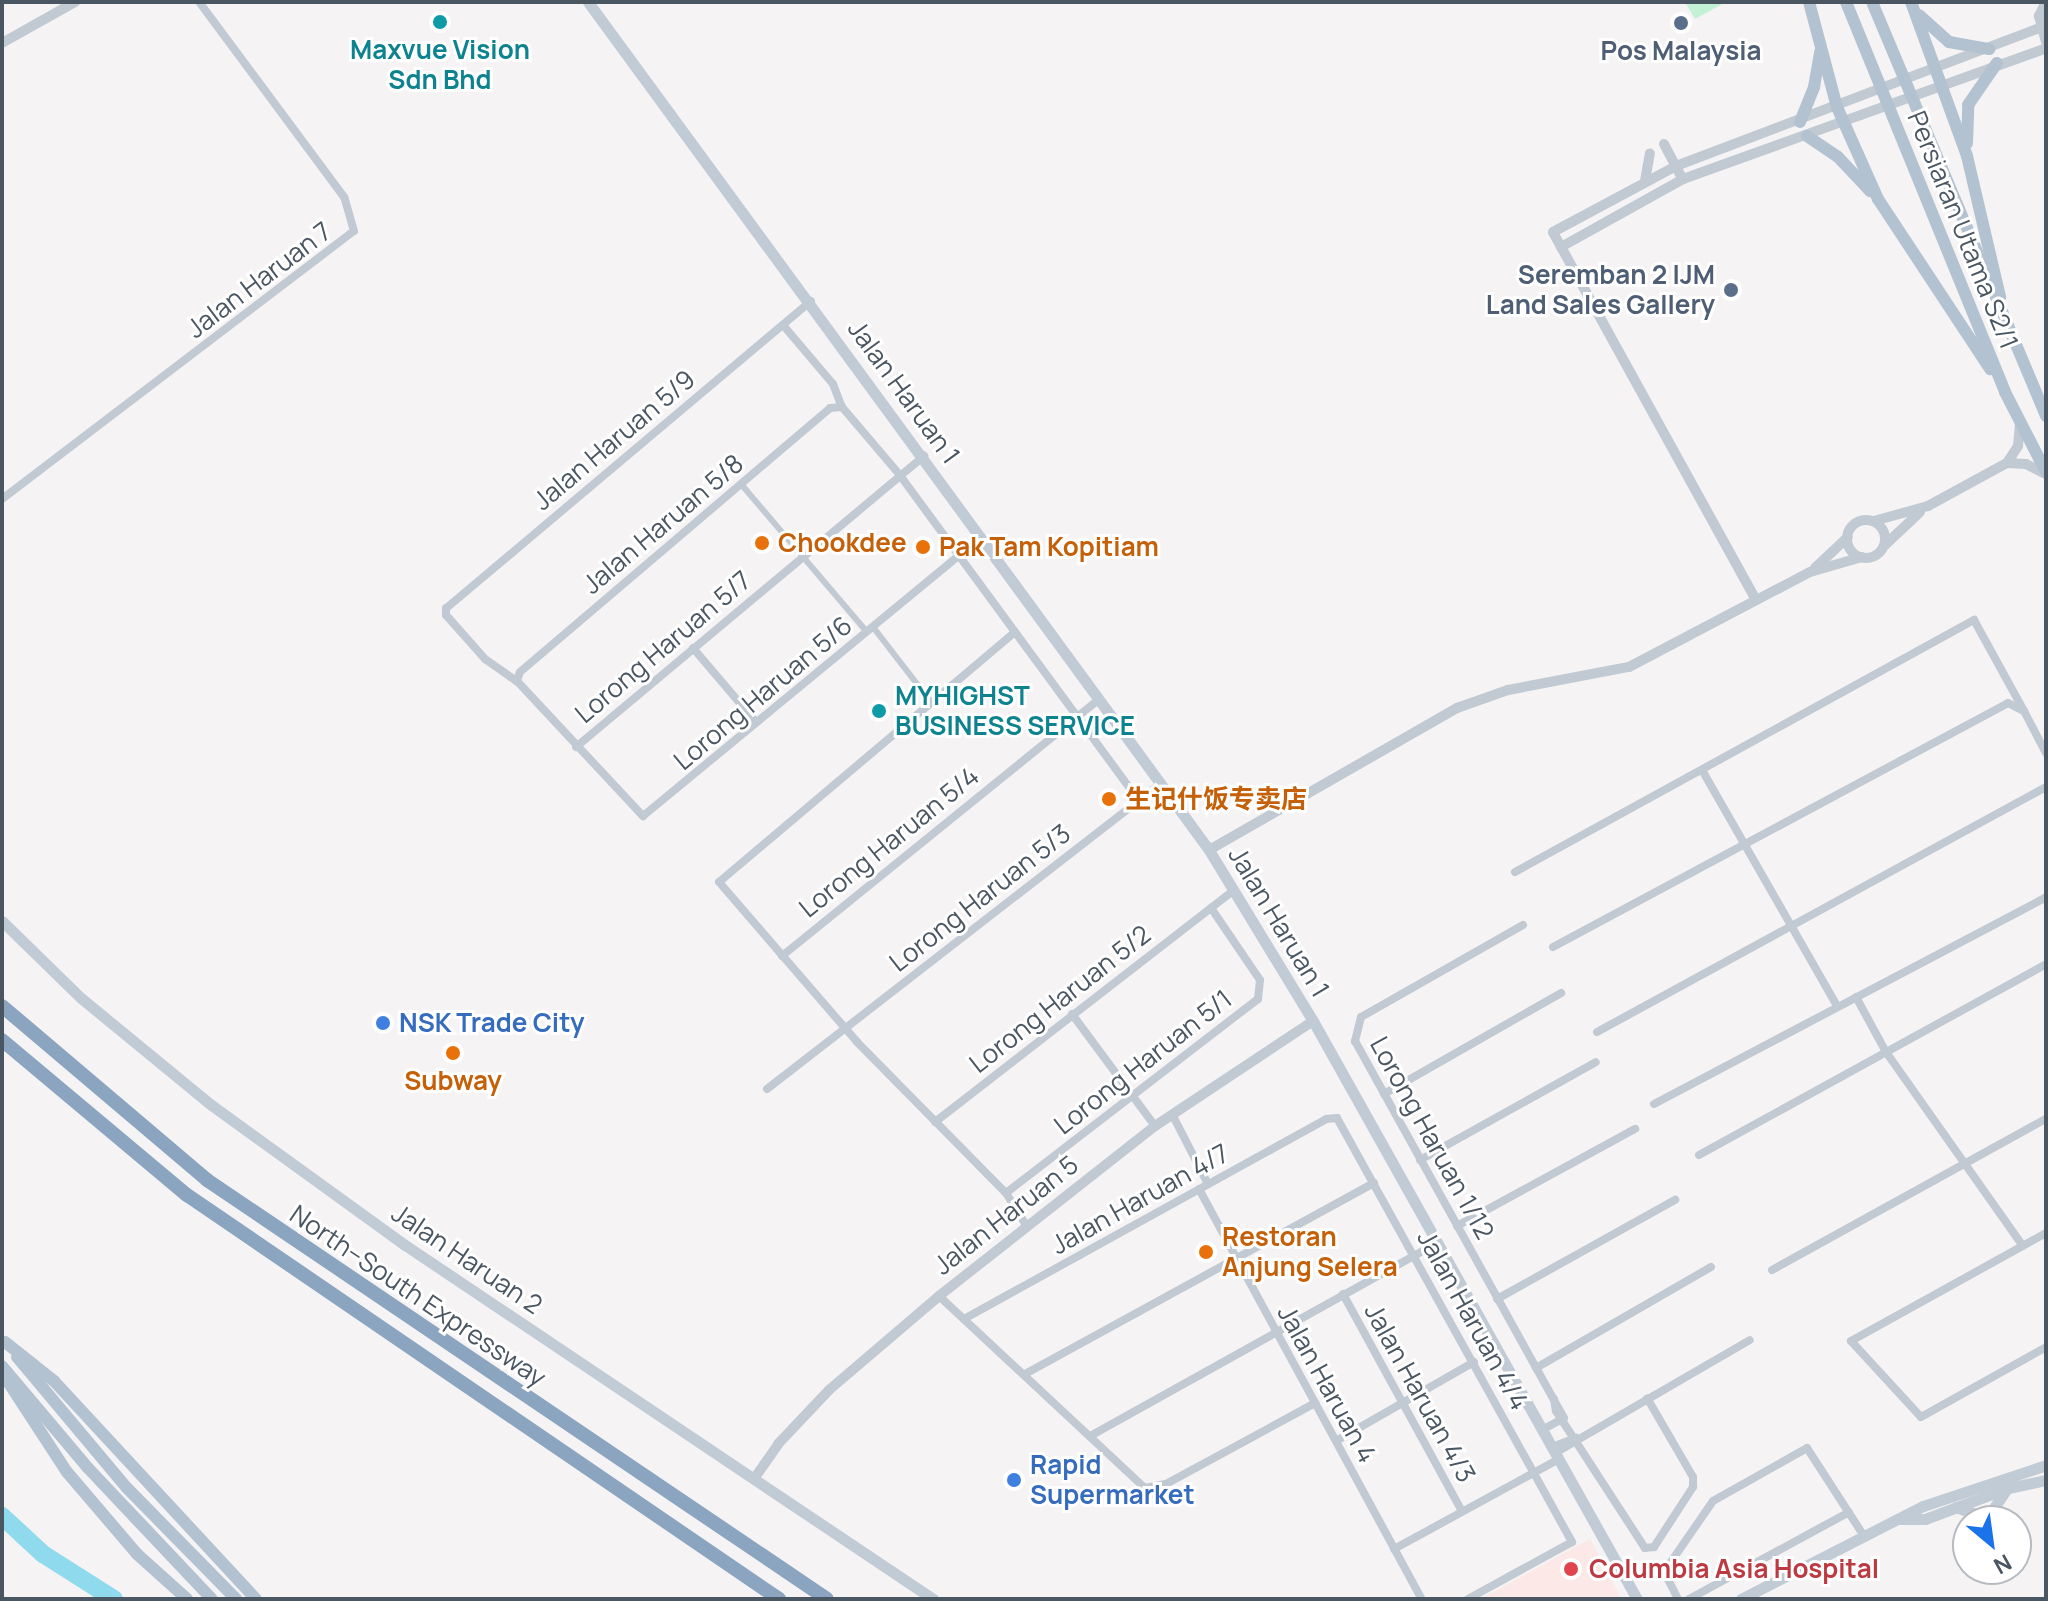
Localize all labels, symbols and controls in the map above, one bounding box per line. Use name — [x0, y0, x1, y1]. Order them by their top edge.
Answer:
marker: Maxvue Vision Sdn Bhd — [431, 13, 449, 31]
marker: Pos Malaysia — [1672, 14, 1690, 32]
place label: Maxvue Vision Sdn Bhd — [350, 34, 530, 96]
place label: Pos Malaysia — [1601, 35, 1761, 67]
street label: Persiaran Utama S2/1 — [1901, 107, 2025, 353]
street label: Jalan Haruan 7 — [181, 216, 337, 344]
place label: Seremban 2 IJM Land Sales Gallery — [1486, 259, 1715, 320]
marker: Seremban 2 IJM Land Sales Gallery — [1722, 281, 1740, 299]
street label: Jalan Haruan 1 — [841, 314, 967, 470]
street label: Jalan Haruan 5/9 — [527, 363, 701, 517]
street label: Jalan Haruan 5/8 — [576, 448, 750, 600]
place label: Chookdee — [778, 527, 907, 559]
place label: Pak Tam Kopitiam — [939, 531, 1159, 563]
marker: Chookdee — [753, 534, 771, 552]
marker: Pak Tam Kopitiam — [914, 538, 932, 556]
street label: Lorong Haruan 5/7 — [569, 565, 757, 729]
street label: Lorong Haruan 5/6 — [668, 610, 858, 776]
place label: MYHIGHST BUSINESS SERVICE — [895, 680, 1135, 742]
marker: MYHIGHST BUSINESS SERVICE — [870, 702, 888, 720]
street label: Lorong Haruan 5/4 — [793, 760, 985, 924]
place label: 生记什饭专卖店 — [1125, 783, 1307, 815]
marker: 生记什饭专卖店 — [1100, 790, 1118, 808]
street label: Lorong Haruan 5/3 — [883, 818, 1077, 978]
street label: Jalan Haruan 1 — [1222, 841, 1336, 1003]
street label: Lorong Haruan 5/2 — [963, 919, 1157, 1079]
street label: Lorong Haruan 5/1 — [1048, 983, 1238, 1141]
place label: NSK Trade City — [399, 1007, 585, 1039]
marker: NSK Trade City — [374, 1014, 392, 1032]
street label: Lorong Haruan 1/12 — [1363, 1031, 1501, 1245]
marker: Subway — [444, 1044, 462, 1062]
place label: Subway — [404, 1065, 502, 1097]
street label: Jalan Haruan 4/7 — [1046, 1137, 1234, 1261]
street label: Jalan Haruan 5 — [928, 1149, 1084, 1281]
street label: Jalan Haruan 2 — [386, 1197, 548, 1321]
street label: North–South Expressway — [284, 1199, 552, 1393]
place label: Restoran Anjung Selera — [1222, 1221, 1398, 1282]
street label: Jalan Haruan 4/4 — [1411, 1225, 1535, 1415]
marker: Restoran Anjung Selera — [1197, 1243, 1215, 1261]
street label: Jalan Haruan 4/3 — [1358, 1298, 1482, 1488]
street label: Jalan Haruan 4 — [1271, 1300, 1383, 1468]
place label: Rapid Supermarket — [1030, 1449, 1195, 1510]
marker: Rapid Supermarket — [1005, 1471, 1023, 1489]
north arrow — [1952, 1505, 2032, 1585]
text: N — [1988, 1547, 2017, 1581]
place label: Columbia Asia Hospital — [1589, 1553, 1879, 1585]
marker: Columbia Asia Hospital — [1560, 1558, 1582, 1580]

